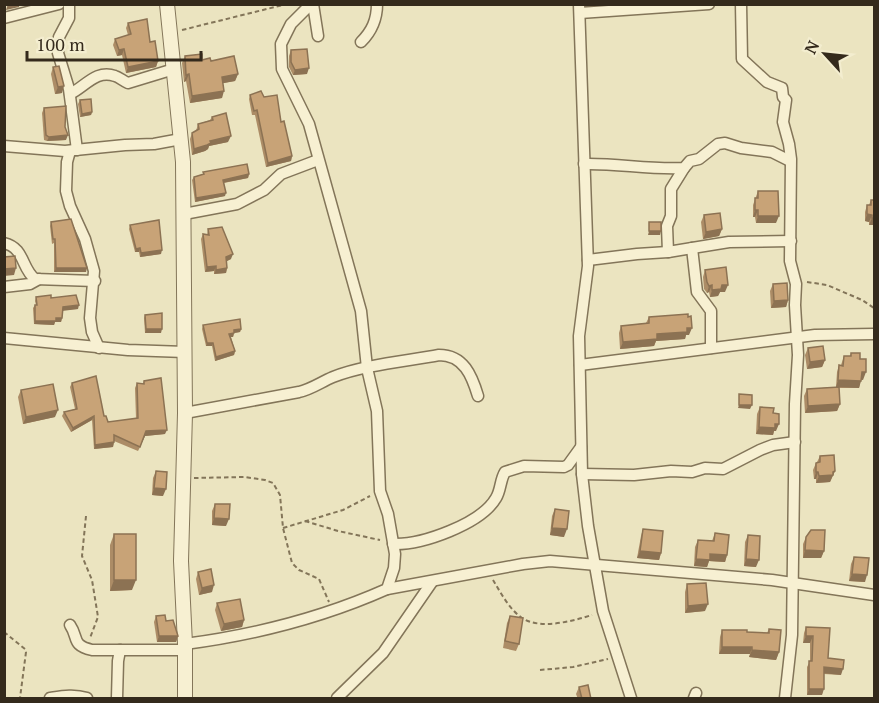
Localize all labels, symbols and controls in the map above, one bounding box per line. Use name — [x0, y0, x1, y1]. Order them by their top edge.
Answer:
scale bar — [27, 24, 201, 62]
north arrow — [795, 24, 855, 84]
text: 100 m — [36, 32, 85, 56]
text: N — [799, 37, 824, 58]

